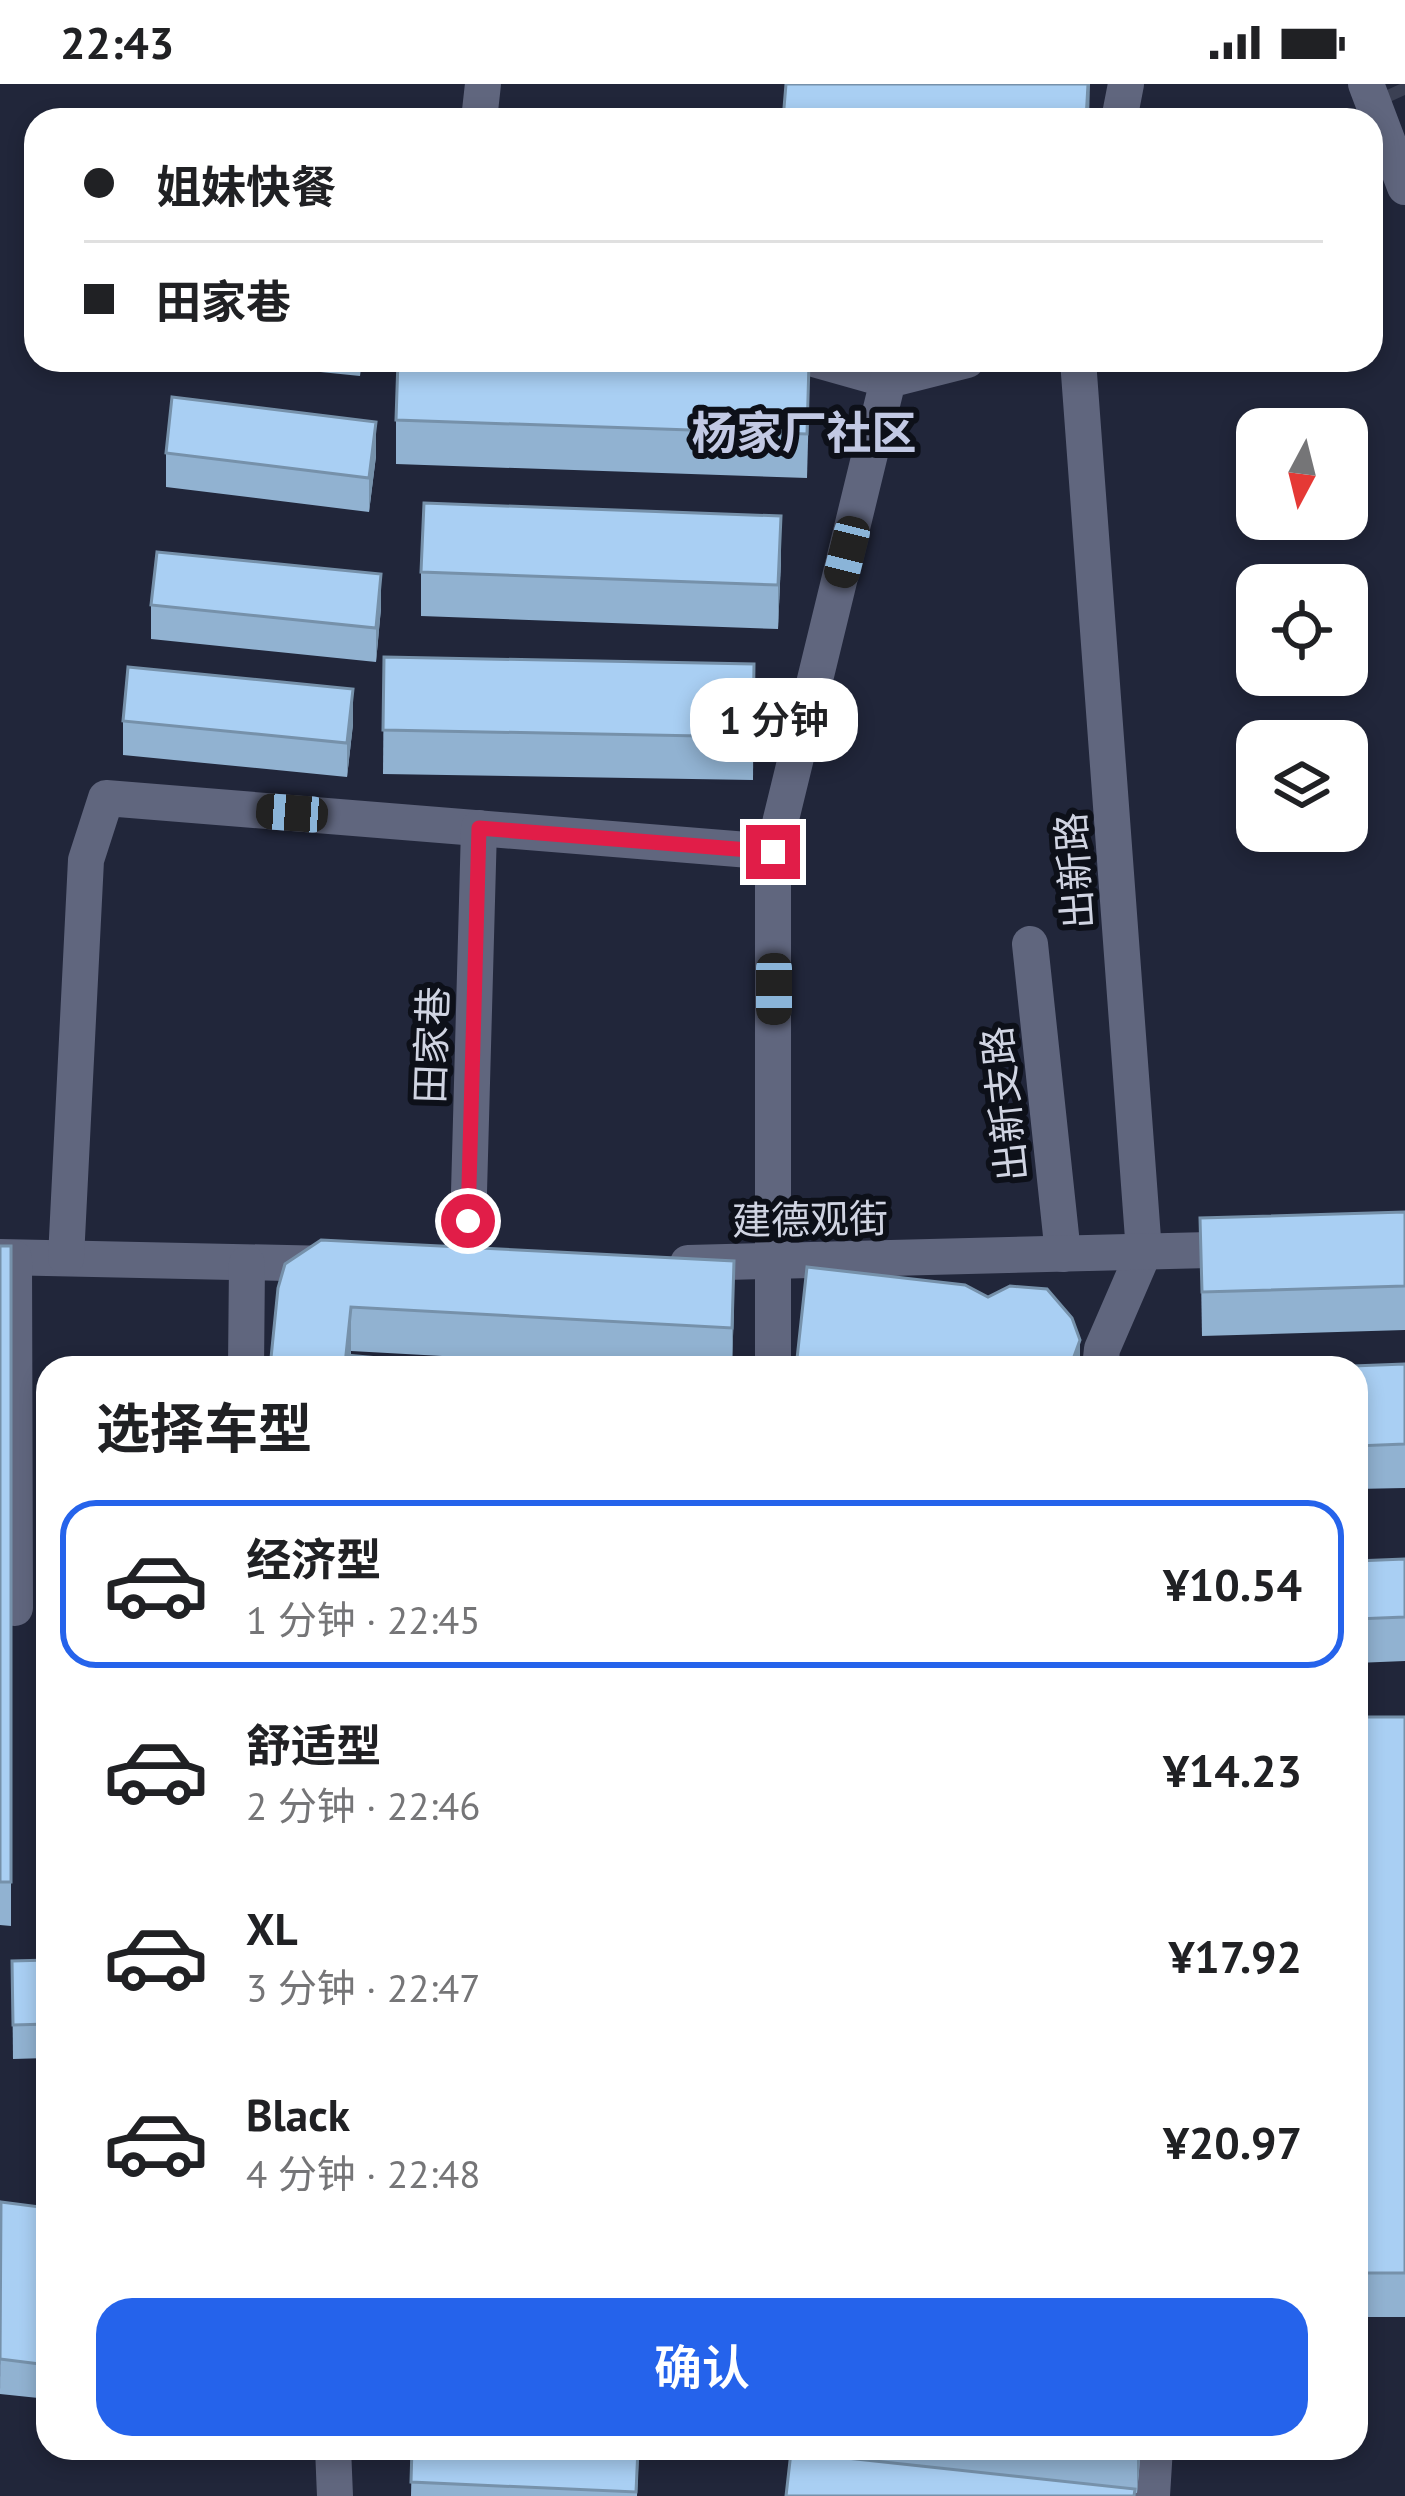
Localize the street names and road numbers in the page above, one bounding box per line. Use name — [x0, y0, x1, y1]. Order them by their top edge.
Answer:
street label: 出新路 — [1044, 811, 1104, 931]
street label: 田家巷 — [403, 986, 459, 1104]
street label: 出新支路 — [970, 1024, 1038, 1184]
street label: 建德观街 — [732, 1192, 888, 1246]

